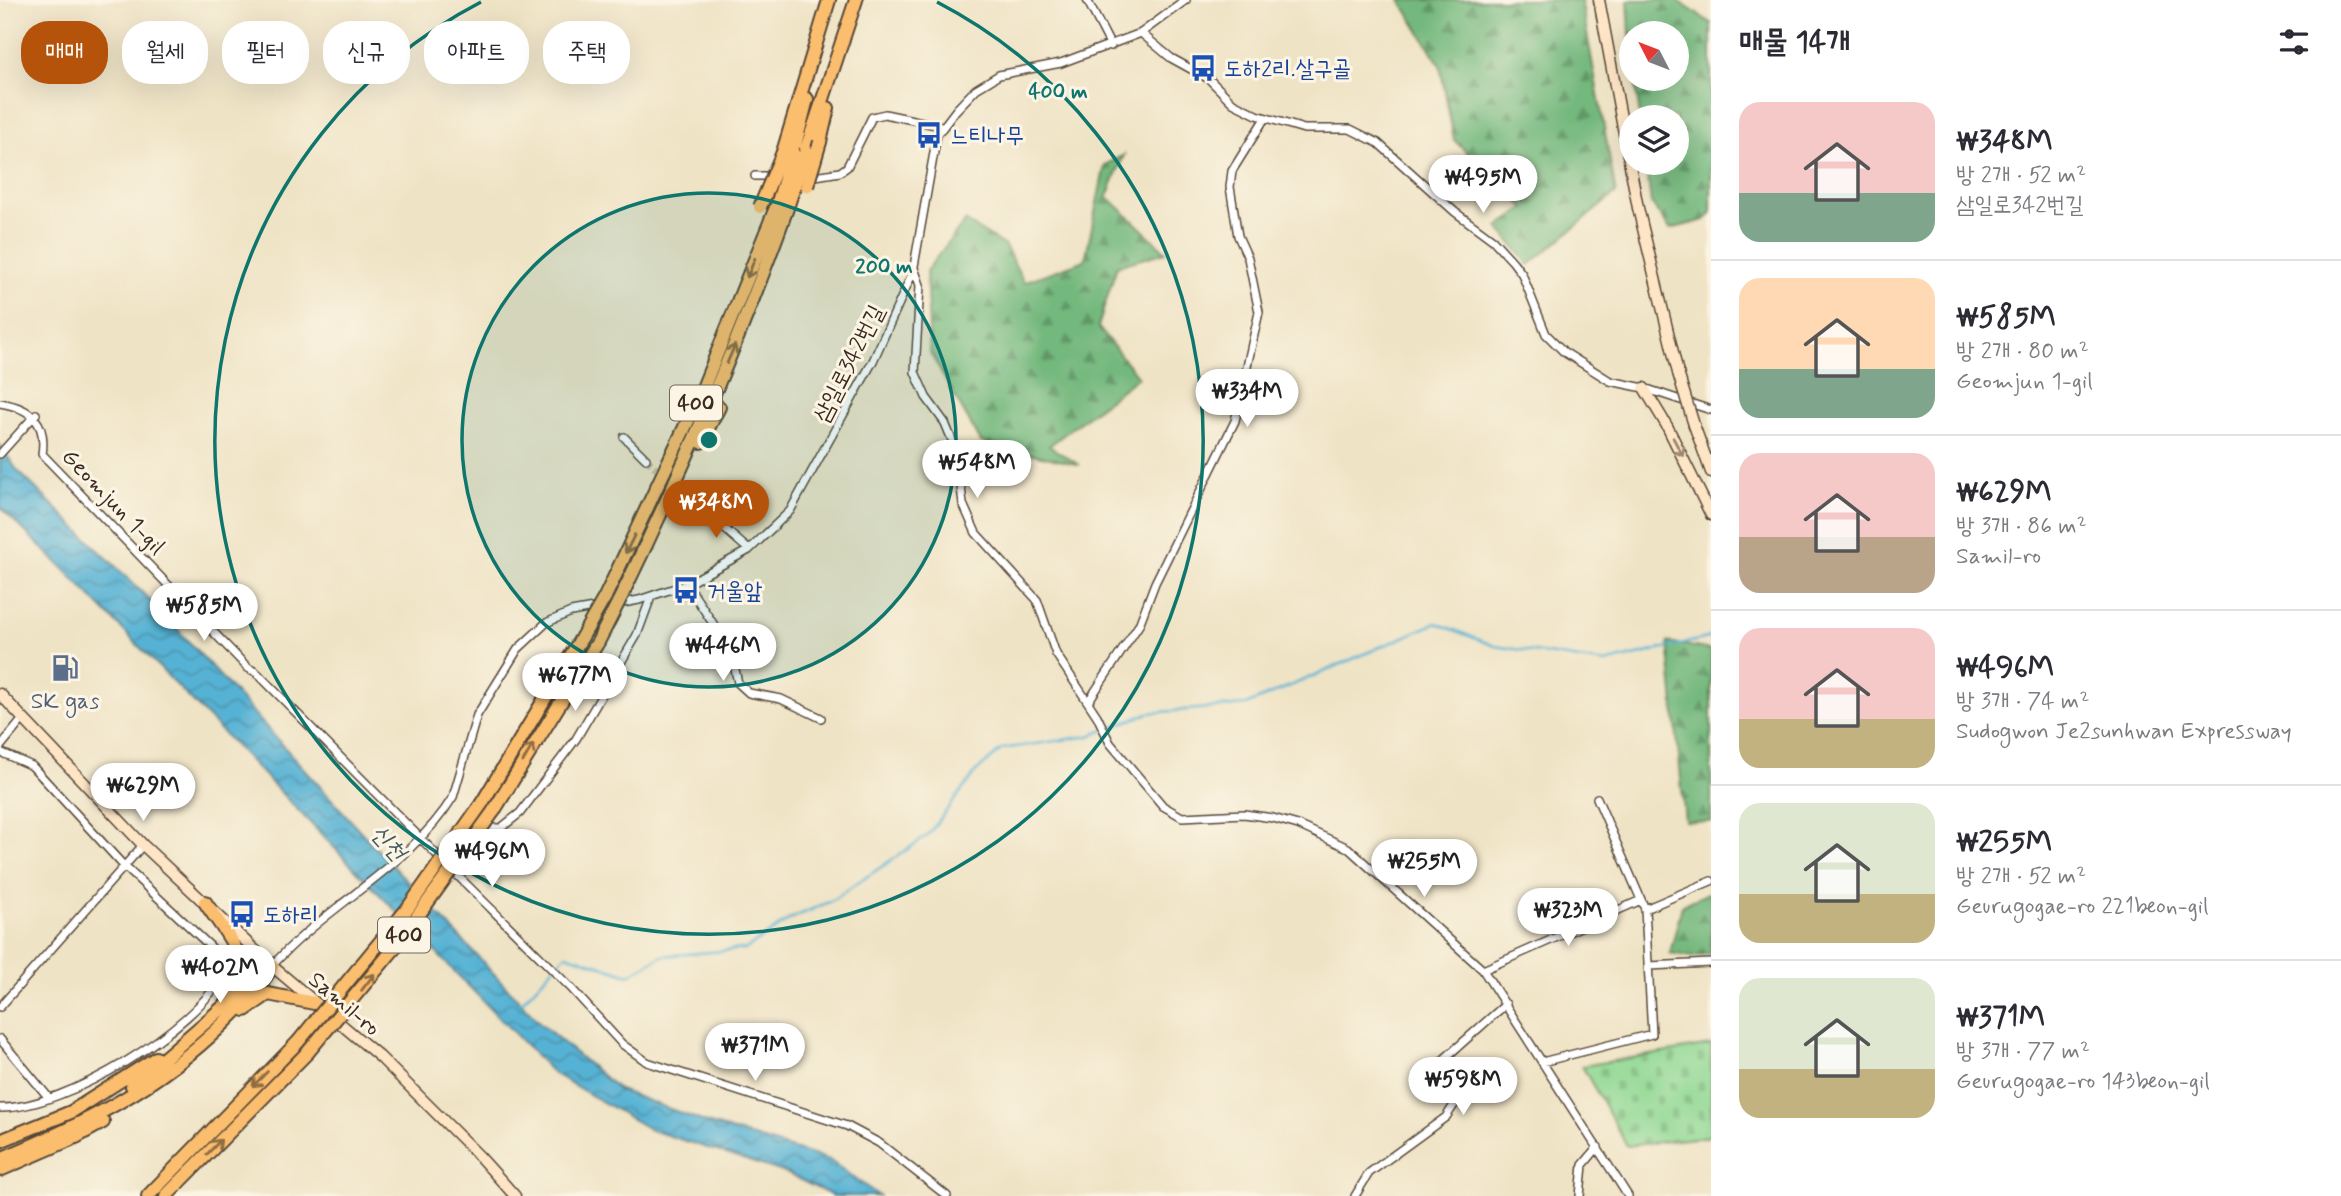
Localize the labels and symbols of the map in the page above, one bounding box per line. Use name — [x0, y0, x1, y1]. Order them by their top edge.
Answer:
north arrow — [1619, 21, 1689, 91]
bus stop icon: 도하2리.살구골 — [1188, 53, 1218, 83]
place label: 도하2리.살구골 — [1224, 55, 1351, 85]
text: 400 m — [1028, 78, 1088, 106]
bus stop icon: 느티나무 — [914, 120, 944, 150]
place label: 느티나무 — [950, 122, 1024, 152]
pin: ₩495M — [1434, 156, 1532, 215]
text: 200 m — [855, 253, 913, 281]
one-way arrow — [744, 257, 757, 278]
street label: 삼일로342번길 — [807, 300, 892, 428]
one-way arrow — [725, 344, 738, 366]
pin: ₩334M — [1198, 370, 1296, 429]
road number: 400 — [670, 386, 722, 420]
centre of rings — [697, 428, 721, 452]
one-way arrow — [1672, 436, 1686, 457]
pin: ₩548M — [928, 440, 1026, 500]
street label: Geomjun 1-gil — [54, 443, 171, 562]
pin: ₩348M — [667, 480, 765, 540]
one-way arrow — [623, 533, 637, 554]
bus stop icon: 거울앞 — [671, 575, 701, 605]
place label: 거울앞 — [707, 577, 763, 607]
pin: ₩585M — [155, 584, 253, 643]
pin: ₩446M — [674, 624, 772, 683]
fuel station icon: SK gas — [50, 653, 80, 683]
pin: ₩677M — [526, 654, 624, 713]
place label: SK gas — [31, 687, 99, 719]
one-way arrow — [521, 744, 535, 764]
pin: ₩629M — [94, 764, 192, 823]
water label: 신천 — [363, 818, 414, 870]
pin: ₩496M — [443, 830, 541, 889]
pin: ₩255M — [1375, 839, 1473, 899]
pin: ₩323M — [1519, 888, 1617, 948]
bus stop icon: 도하리 — [227, 899, 257, 929]
place label: 도하리 — [263, 901, 319, 931]
road number: 400 — [378, 918, 430, 953]
pin: ₩402M — [171, 946, 269, 1005]
street label: Samil-ro — [301, 966, 386, 1043]
one-way arrow — [360, 973, 375, 992]
pin: ₩371M — [706, 1024, 804, 1083]
pin: ₩598M — [1414, 1058, 1512, 1117]
one-way arrow — [252, 1070, 269, 1087]
one-way arrow — [205, 1139, 222, 1156]

